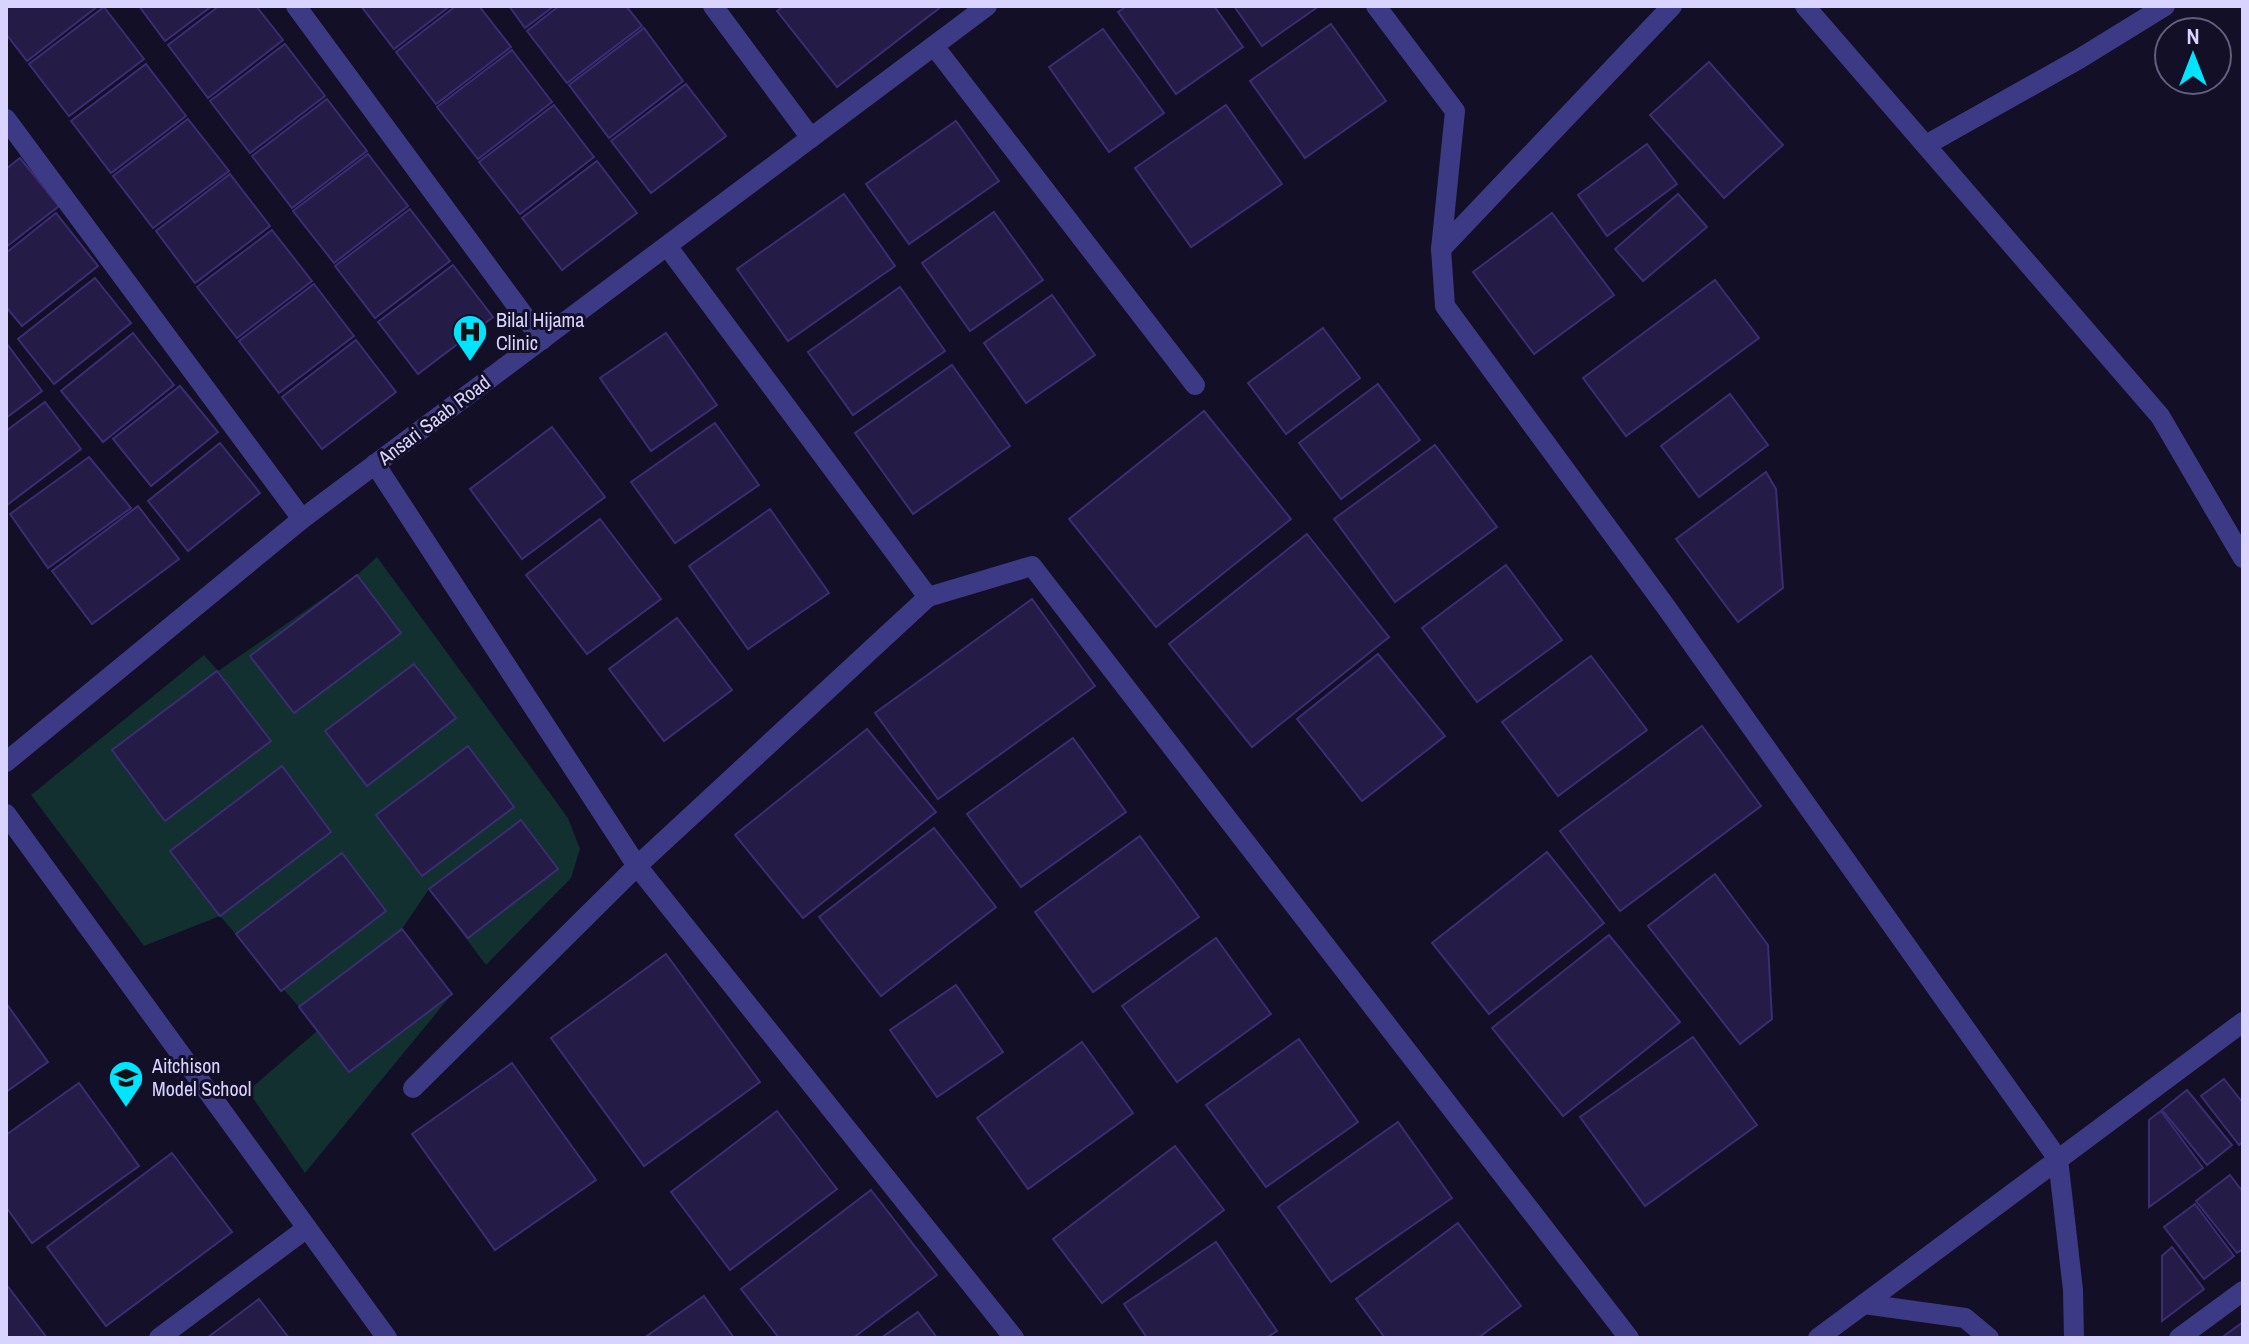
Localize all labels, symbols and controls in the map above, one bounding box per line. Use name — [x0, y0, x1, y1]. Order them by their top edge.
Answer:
north arrow — [2153, 16, 2233, 96]
text: N — [2186, 21, 2200, 51]
place label: Bilal Hijama Clinic — [496, 306, 584, 356]
hospital icon: Bilal Hijama Clinic — [451, 313, 489, 363]
street label: Ansari Saab Road — [371, 368, 495, 471]
place label: Aitchison Model School — [151, 1052, 251, 1102]
school or university icon: Aitchison Model School — [107, 1059, 145, 1109]

